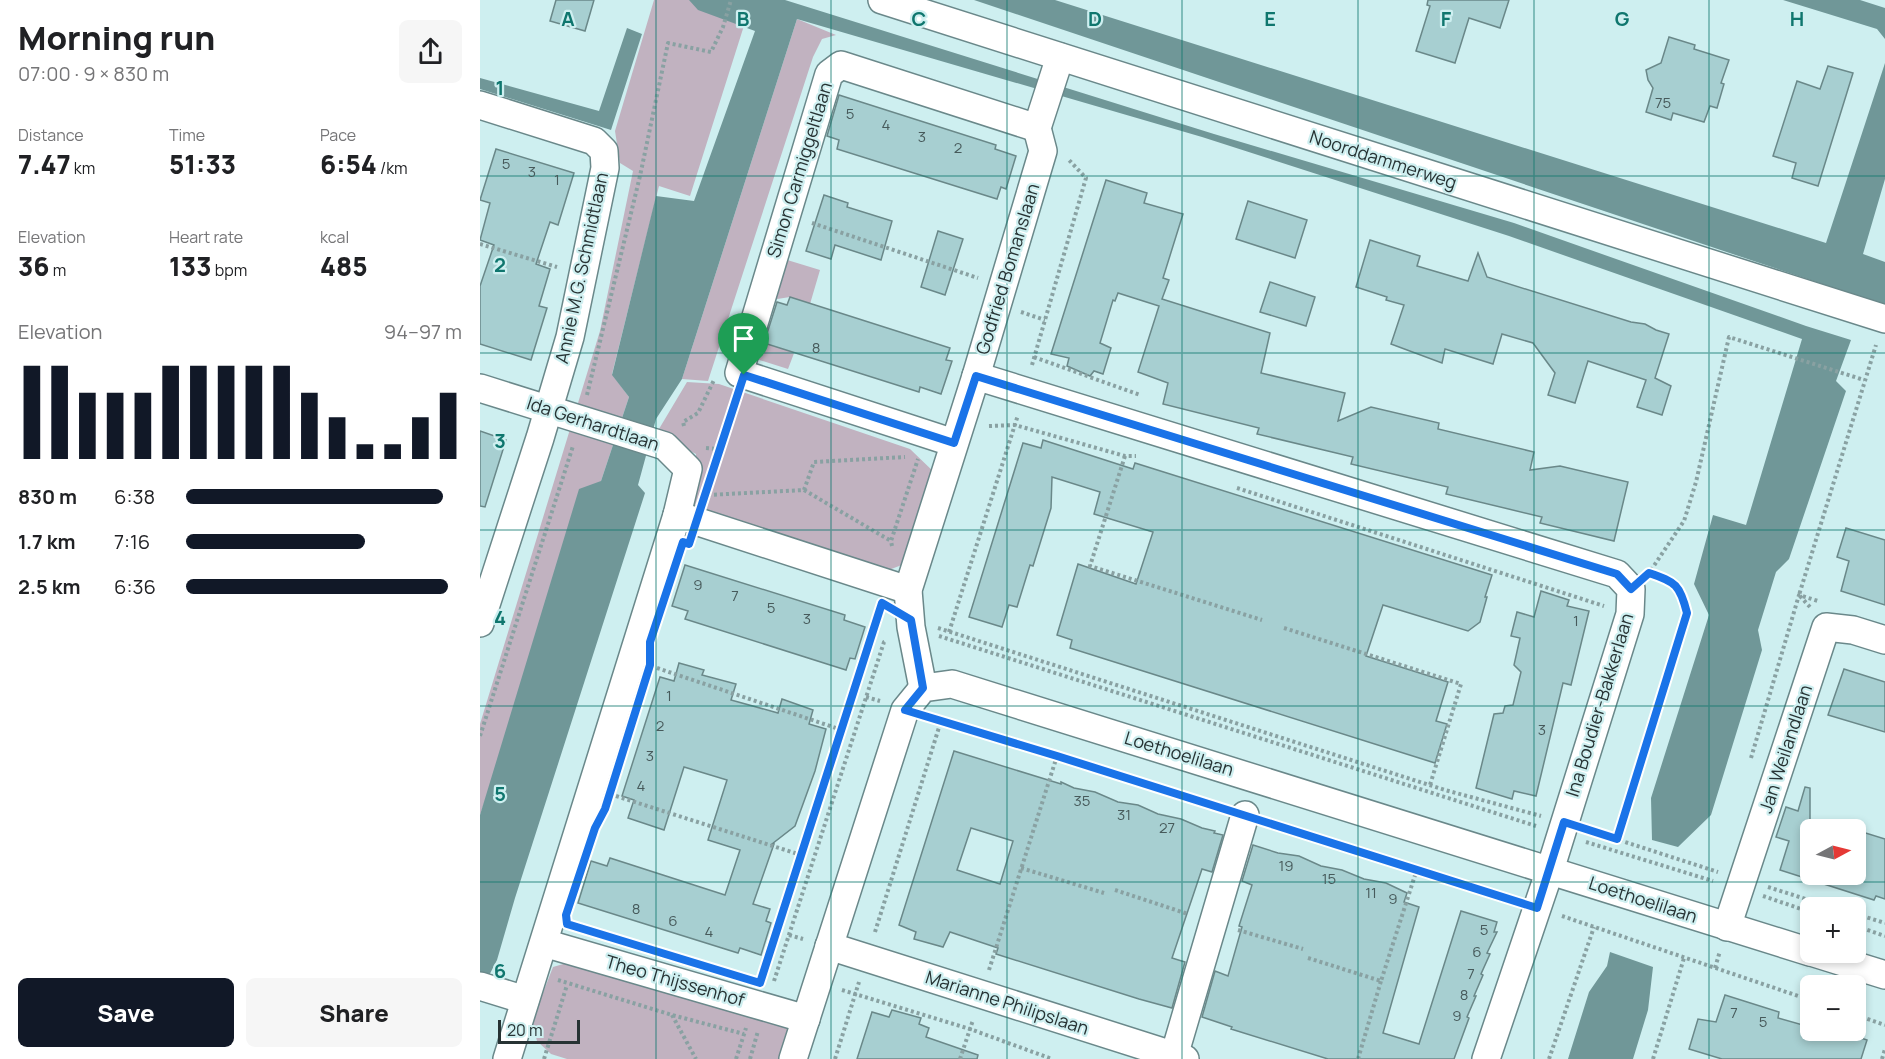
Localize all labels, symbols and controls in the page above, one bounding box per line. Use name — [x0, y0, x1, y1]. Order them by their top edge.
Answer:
text: A — [561, 5, 575, 32]
text: B — [737, 5, 750, 32]
text: C — [912, 5, 926, 32]
text: D — [1088, 5, 1102, 32]
text: E — [1264, 5, 1276, 32]
text: F — [1441, 5, 1452, 32]
text: G — [1615, 5, 1630, 32]
text: H — [1790, 5, 1804, 32]
text: Morning run — [18, 15, 215, 60]
button: share — [399, 20, 462, 83]
text: 07:00 · 9 × 830 m — [18, 60, 169, 87]
text: 1 — [496, 74, 504, 101]
street label: Simon Carmiggeltlaan — [761, 79, 837, 260]
house number: 75 — [1655, 92, 1671, 113]
house number: 5 — [846, 103, 854, 124]
house number: 4 — [882, 114, 891, 135]
text: Distance — [18, 124, 84, 146]
text: Time — [169, 124, 205, 146]
text: Pace — [320, 124, 356, 146]
street label: Noorddammerweg — [1307, 124, 1460, 194]
house number: 3 — [918, 126, 926, 147]
house number: 2 — [954, 137, 962, 158]
text: 7.47 — [18, 146, 71, 182]
text: 51:33 — [169, 146, 236, 182]
text: 6:54 — [320, 146, 377, 182]
house number: 5 — [502, 153, 510, 174]
text: km — [71, 157, 95, 179]
text: /km — [377, 157, 408, 179]
house number: 3 — [528, 161, 536, 182]
house number: 1 — [554, 169, 560, 190]
street label: Annie M.G. Schmidtlaan — [549, 170, 613, 366]
street label: Godfried Bomanslaan — [970, 180, 1045, 357]
text: Elevation — [18, 226, 86, 248]
text: Heart rate — [169, 226, 243, 248]
text: kcal — [320, 226, 349, 248]
text: 36 — [18, 248, 50, 284]
text: 133 — [169, 248, 212, 284]
text: 485 — [320, 248, 368, 284]
text: 2 — [494, 251, 506, 278]
text: m — [50, 259, 66, 281]
text: bpm — [212, 259, 247, 281]
pin — [718, 313, 769, 375]
text: Elevation — [18, 318, 102, 345]
text: 94–97 m — [384, 318, 462, 345]
icon: arrive — [727, 322, 760, 355]
house number: 8 — [812, 337, 820, 358]
street label: Ida Gerhardtlaan — [524, 390, 663, 456]
text: 3 — [494, 427, 506, 454]
text: 830 m — [18, 483, 77, 510]
text: 6:38 — [114, 483, 155, 510]
text: 1.7 km — [18, 528, 75, 555]
text: 7:16 — [114, 528, 150, 555]
text: 2.5 km — [18, 573, 80, 600]
text: 6:36 — [114, 573, 156, 600]
house number: 9 — [693, 574, 703, 595]
house number: 7 — [731, 585, 739, 606]
house number: 5 — [767, 597, 775, 618]
text: 4 — [494, 604, 506, 631]
house number: 3 — [803, 608, 811, 629]
street label: Ina Boudier-Bakkerlaan — [1560, 610, 1638, 800]
house number: 1 — [1573, 610, 1579, 631]
street label: Jan Weilandlaan — [1753, 681, 1817, 816]
house number: 1 — [666, 685, 672, 706]
house number: 2 — [656, 715, 664, 736]
house number: 3 — [1538, 719, 1546, 740]
street label: Loethoelilaan — [1122, 725, 1237, 781]
house number: 3 — [646, 745, 654, 766]
house number: 4 — [637, 775, 646, 796]
text: 5 — [494, 780, 506, 807]
house number: 35 — [1074, 790, 1090, 811]
house number: 31 — [1117, 804, 1131, 825]
house number: 27 — [1159, 817, 1175, 838]
north arrow — [1800, 819, 1866, 885]
map controls — [1800, 819, 1866, 1041]
house number: 19 — [1278, 855, 1294, 876]
house number: 15 — [1322, 868, 1336, 889]
street label: Loethoelilaan — [1586, 870, 1701, 928]
house number: 11 — [1365, 882, 1377, 903]
house number: 9 — [1388, 888, 1398, 909]
button: + — [1800, 897, 1866, 963]
house number: 8 — [632, 898, 640, 919]
house number: 6 — [668, 910, 678, 931]
house number: 5 — [1480, 919, 1488, 940]
house number: 4 — [705, 921, 714, 942]
house number: 6 — [1472, 941, 1482, 962]
street label: Theo Thijssenhof — [603, 949, 748, 1012]
text: 6 — [494, 957, 506, 984]
house number: 7 — [1467, 963, 1475, 984]
street label: Marianne Philipslaan — [923, 964, 1092, 1040]
button: − — [1800, 975, 1866, 1041]
button: Save — [18, 978, 234, 1047]
button: Share — [246, 978, 462, 1047]
house number: 8 — [1460, 984, 1468, 1005]
house number: 7 — [1730, 1002, 1738, 1023]
house number: 9 — [1452, 1005, 1462, 1026]
house number: 5 — [1759, 1011, 1767, 1032]
scale bar — [498, 1017, 580, 1044]
text: 20 m — [507, 1019, 543, 1041]

